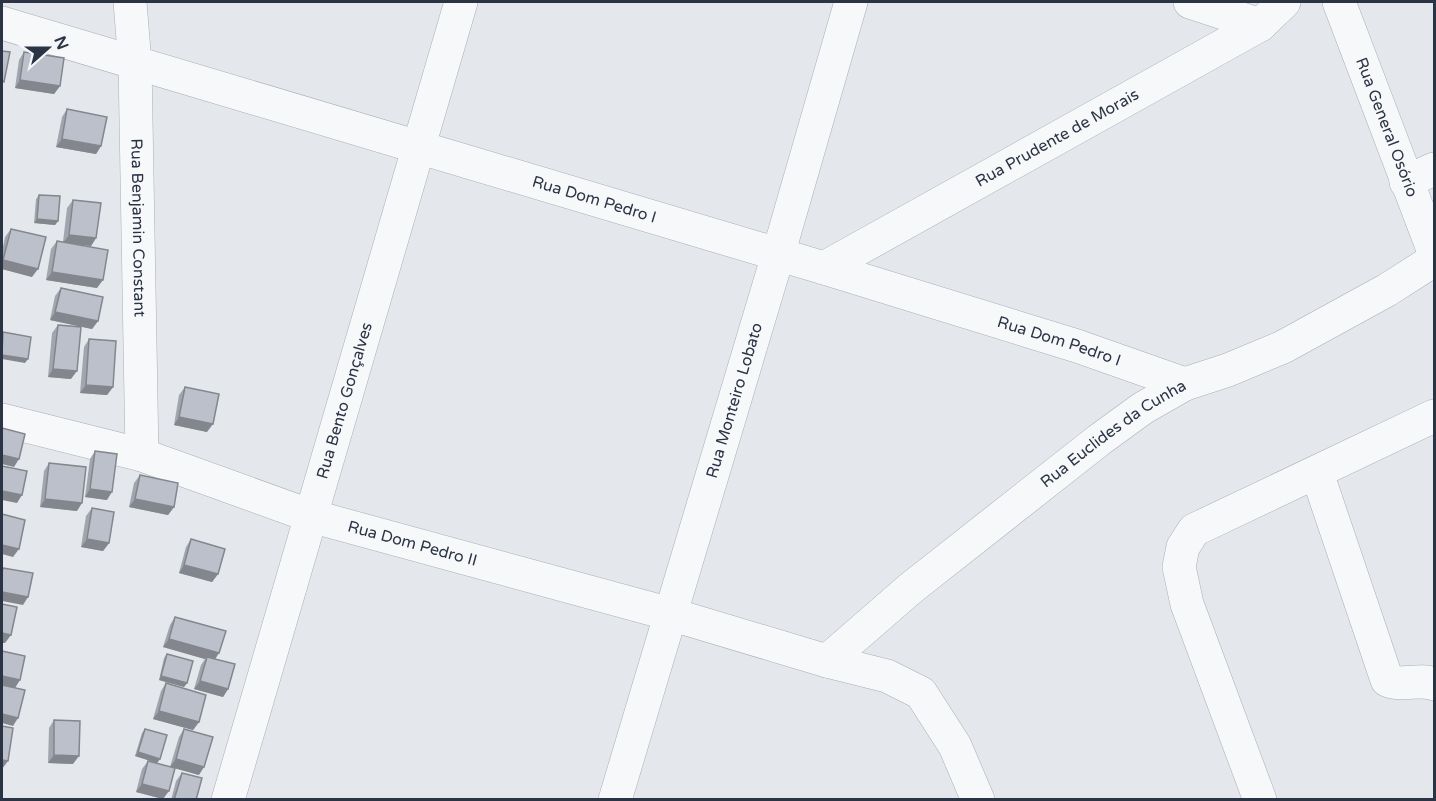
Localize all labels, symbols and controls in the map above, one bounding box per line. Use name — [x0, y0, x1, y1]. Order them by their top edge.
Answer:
north arrow — [18, 18, 78, 78]
text: N — [49, 33, 73, 53]
street label: Rua General Osório — [1351, 55, 1422, 200]
street label: Rua Prudente de Morais — [972, 85, 1142, 192]
street label: Rua Benjamin Constant — [126, 138, 150, 317]
street label: Rua Dom Pedro I — [530, 172, 659, 227]
street label: Rua Dom Pedro I — [995, 312, 1124, 371]
street label: Rua Bento Gonçalves — [312, 320, 377, 481]
street label: Rua Monteiro Lobato — [702, 320, 767, 481]
street label: Rua Euclides da Cunha — [1037, 375, 1190, 492]
street label: Rua Dom Pedro II — [345, 516, 479, 571]

